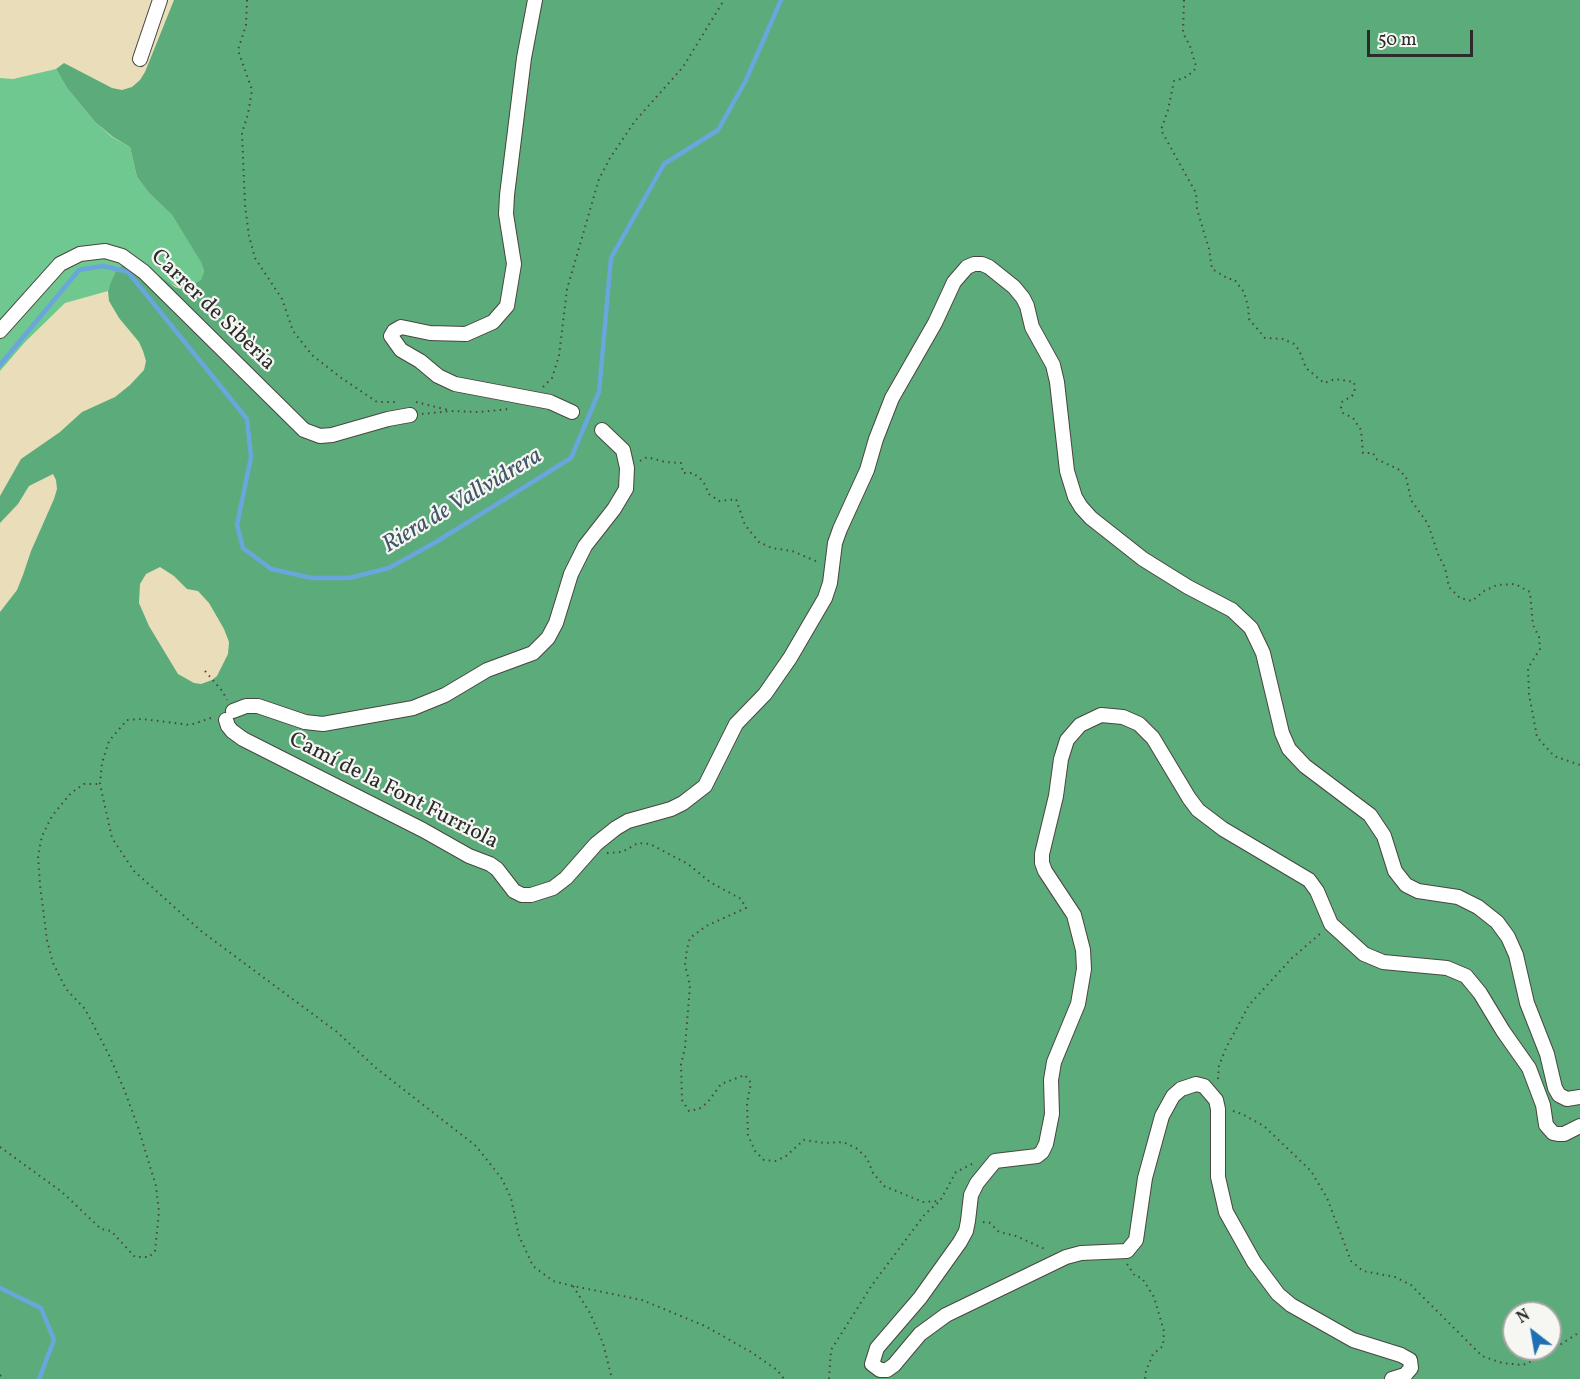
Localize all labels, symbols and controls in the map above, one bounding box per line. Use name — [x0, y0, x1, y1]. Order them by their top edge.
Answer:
scale bar — [1370, 18, 1476, 56]
text: 50 m — [1378, 28, 1417, 53]
street label: Carrer de Sibèria — [144, 245, 280, 377]
water label: Riera de Vallvidrera — [378, 443, 548, 561]
street label: Camí de la Font Furriola — [284, 728, 502, 856]
north arrow — [1502, 1301, 1562, 1361]
text: N — [1513, 1305, 1534, 1330]

